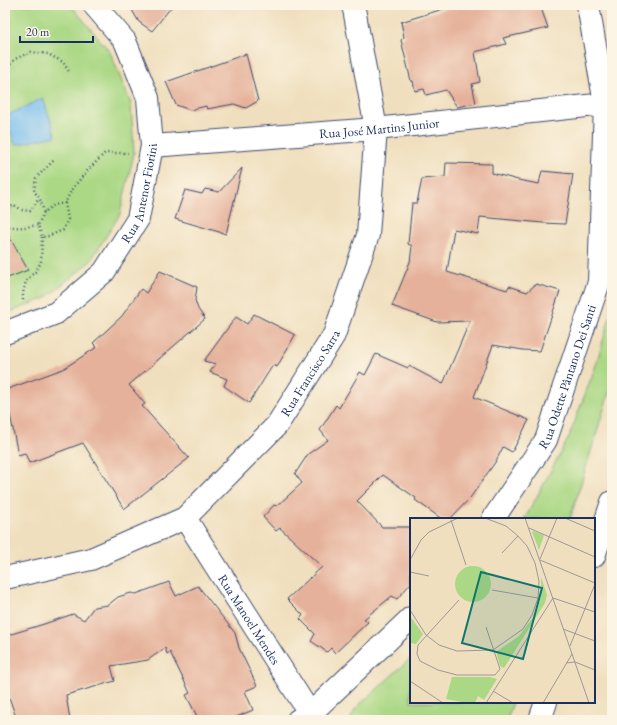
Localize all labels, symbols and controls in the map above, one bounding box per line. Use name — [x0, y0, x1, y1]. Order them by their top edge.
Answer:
scale bar — [20, 18, 93, 44]
text: 20 m — [26, 24, 50, 40]
street label: Rua José Martins Junior — [318, 114, 441, 142]
street label: Rua Antenor Fiorini — [117, 143, 161, 246]
street label: Rua Odette Pântano Dei Santi — [534, 302, 599, 452]
street label: Rua Francisco Sarra — [276, 327, 344, 419]
inset map — [410, 518, 595, 703]
street label: Rua Manoel Mendes — [214, 571, 285, 668]

